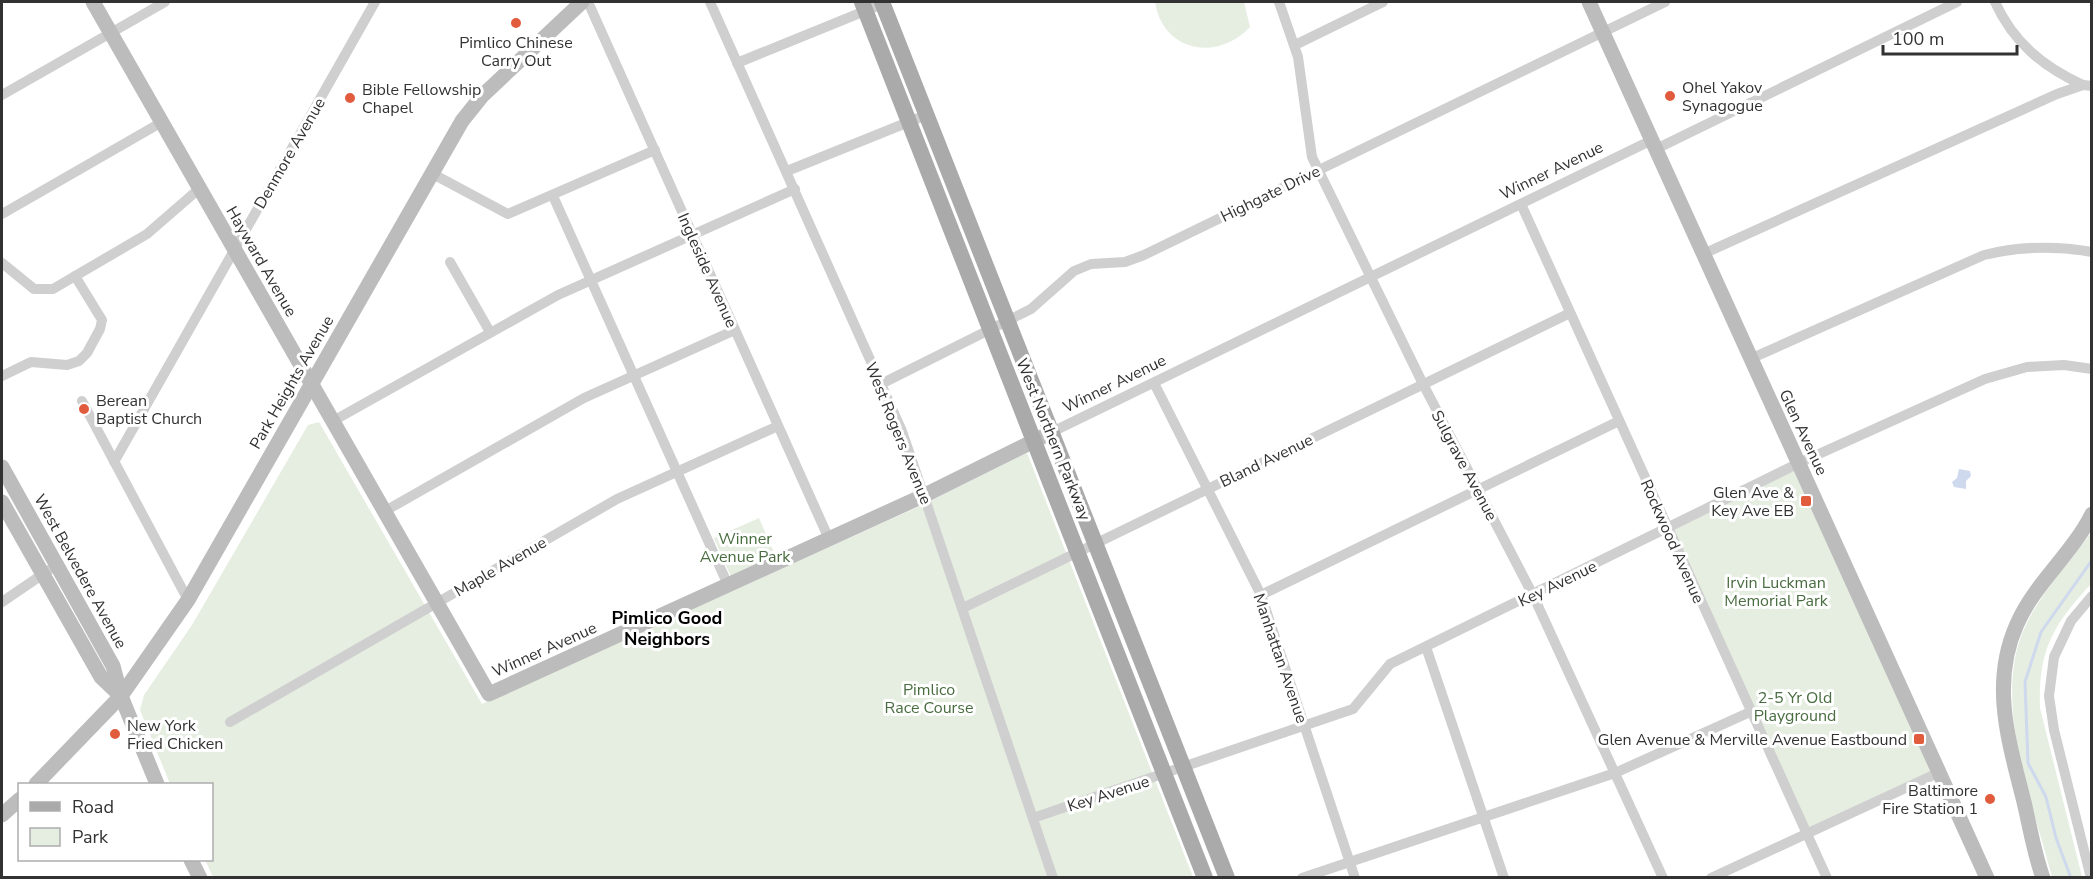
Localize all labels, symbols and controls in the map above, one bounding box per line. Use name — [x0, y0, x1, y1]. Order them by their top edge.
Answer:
marker: Pimlico Chinese Carry Out — [509, 16, 523, 30]
scale bar — [1883, 18, 2016, 56]
text: 100 m — [1892, 27, 1944, 51]
place label: Pimlico Chinese Carry Out — [459, 32, 573, 72]
place label: Ohel Yakov Synagogue — [1682, 77, 1763, 117]
place label: Bible Fellowship Chapel — [362, 79, 481, 119]
marker: Ohel Yakov Synagogue — [1663, 89, 1677, 103]
marker: Bible Fellowship Chapel — [343, 91, 357, 105]
street label: Denmore Avenue — [249, 94, 331, 213]
street label: Winner Avenue — [1496, 136, 1607, 205]
street label: Highgate Drive — [1217, 160, 1324, 228]
street label: Hayward Avenue — [221, 202, 302, 321]
street label: Ingleside Avenue — [672, 209, 742, 331]
street label: Park Heights Avenue — [245, 312, 339, 453]
street label: Winner Avenue — [1059, 349, 1170, 418]
street label: West Northern Parkway — [1010, 355, 1096, 524]
street label: West Rogers Avenue — [859, 359, 937, 508]
street label: Glen Avenue — [1774, 386, 1833, 479]
place label: Berean Baptist Church — [96, 390, 202, 430]
marker: Berean Baptist Church — [77, 402, 91, 416]
street label: Sulgrave Avenue — [1426, 406, 1502, 525]
street label: Bland Avenue — [1216, 429, 1317, 493]
street label: Rockwood Avenue — [1635, 476, 1709, 607]
place label: Glen Ave & Key Ave EB — [1711, 482, 1794, 522]
street label: West Belvedere Avenue — [28, 490, 132, 653]
marker: Glen Ave & Key Ave EB — [1799, 494, 1813, 508]
park label: Winner Avenue Park — [700, 528, 791, 568]
street label: Maple Avenue — [450, 532, 551, 602]
street label: Key Avenue — [1514, 555, 1600, 612]
park label: Irvin Luckman Memorial Park — [1724, 572, 1829, 612]
street label: Manhattan Avenue — [1248, 590, 1313, 726]
district label: Pimlico Good Neighbors — [612, 606, 722, 651]
street label: Winner Avenue — [489, 617, 600, 683]
park label: Pimlico Race Course — [885, 679, 973, 719]
park label: 2-5 Yr Old Playground — [1754, 687, 1836, 727]
place label: New York Fried Chicken — [127, 715, 223, 755]
marker: New York Fried Chicken — [108, 727, 122, 741]
place label: Glen Avenue & Merville Avenue Eastbound — [1598, 729, 1907, 751]
marker: Glen Avenue & Merville Avenue Eastbound — [1912, 732, 1926, 746]
street label: Key Avenue — [1064, 770, 1152, 818]
place label: Baltimore Fire Station 1 — [1882, 780, 1978, 820]
legend — [18, 783, 213, 861]
marker: Baltimore Fire Station 1 — [1983, 792, 1997, 806]
text: Road — [72, 795, 114, 819]
text: Park — [72, 825, 109, 849]

